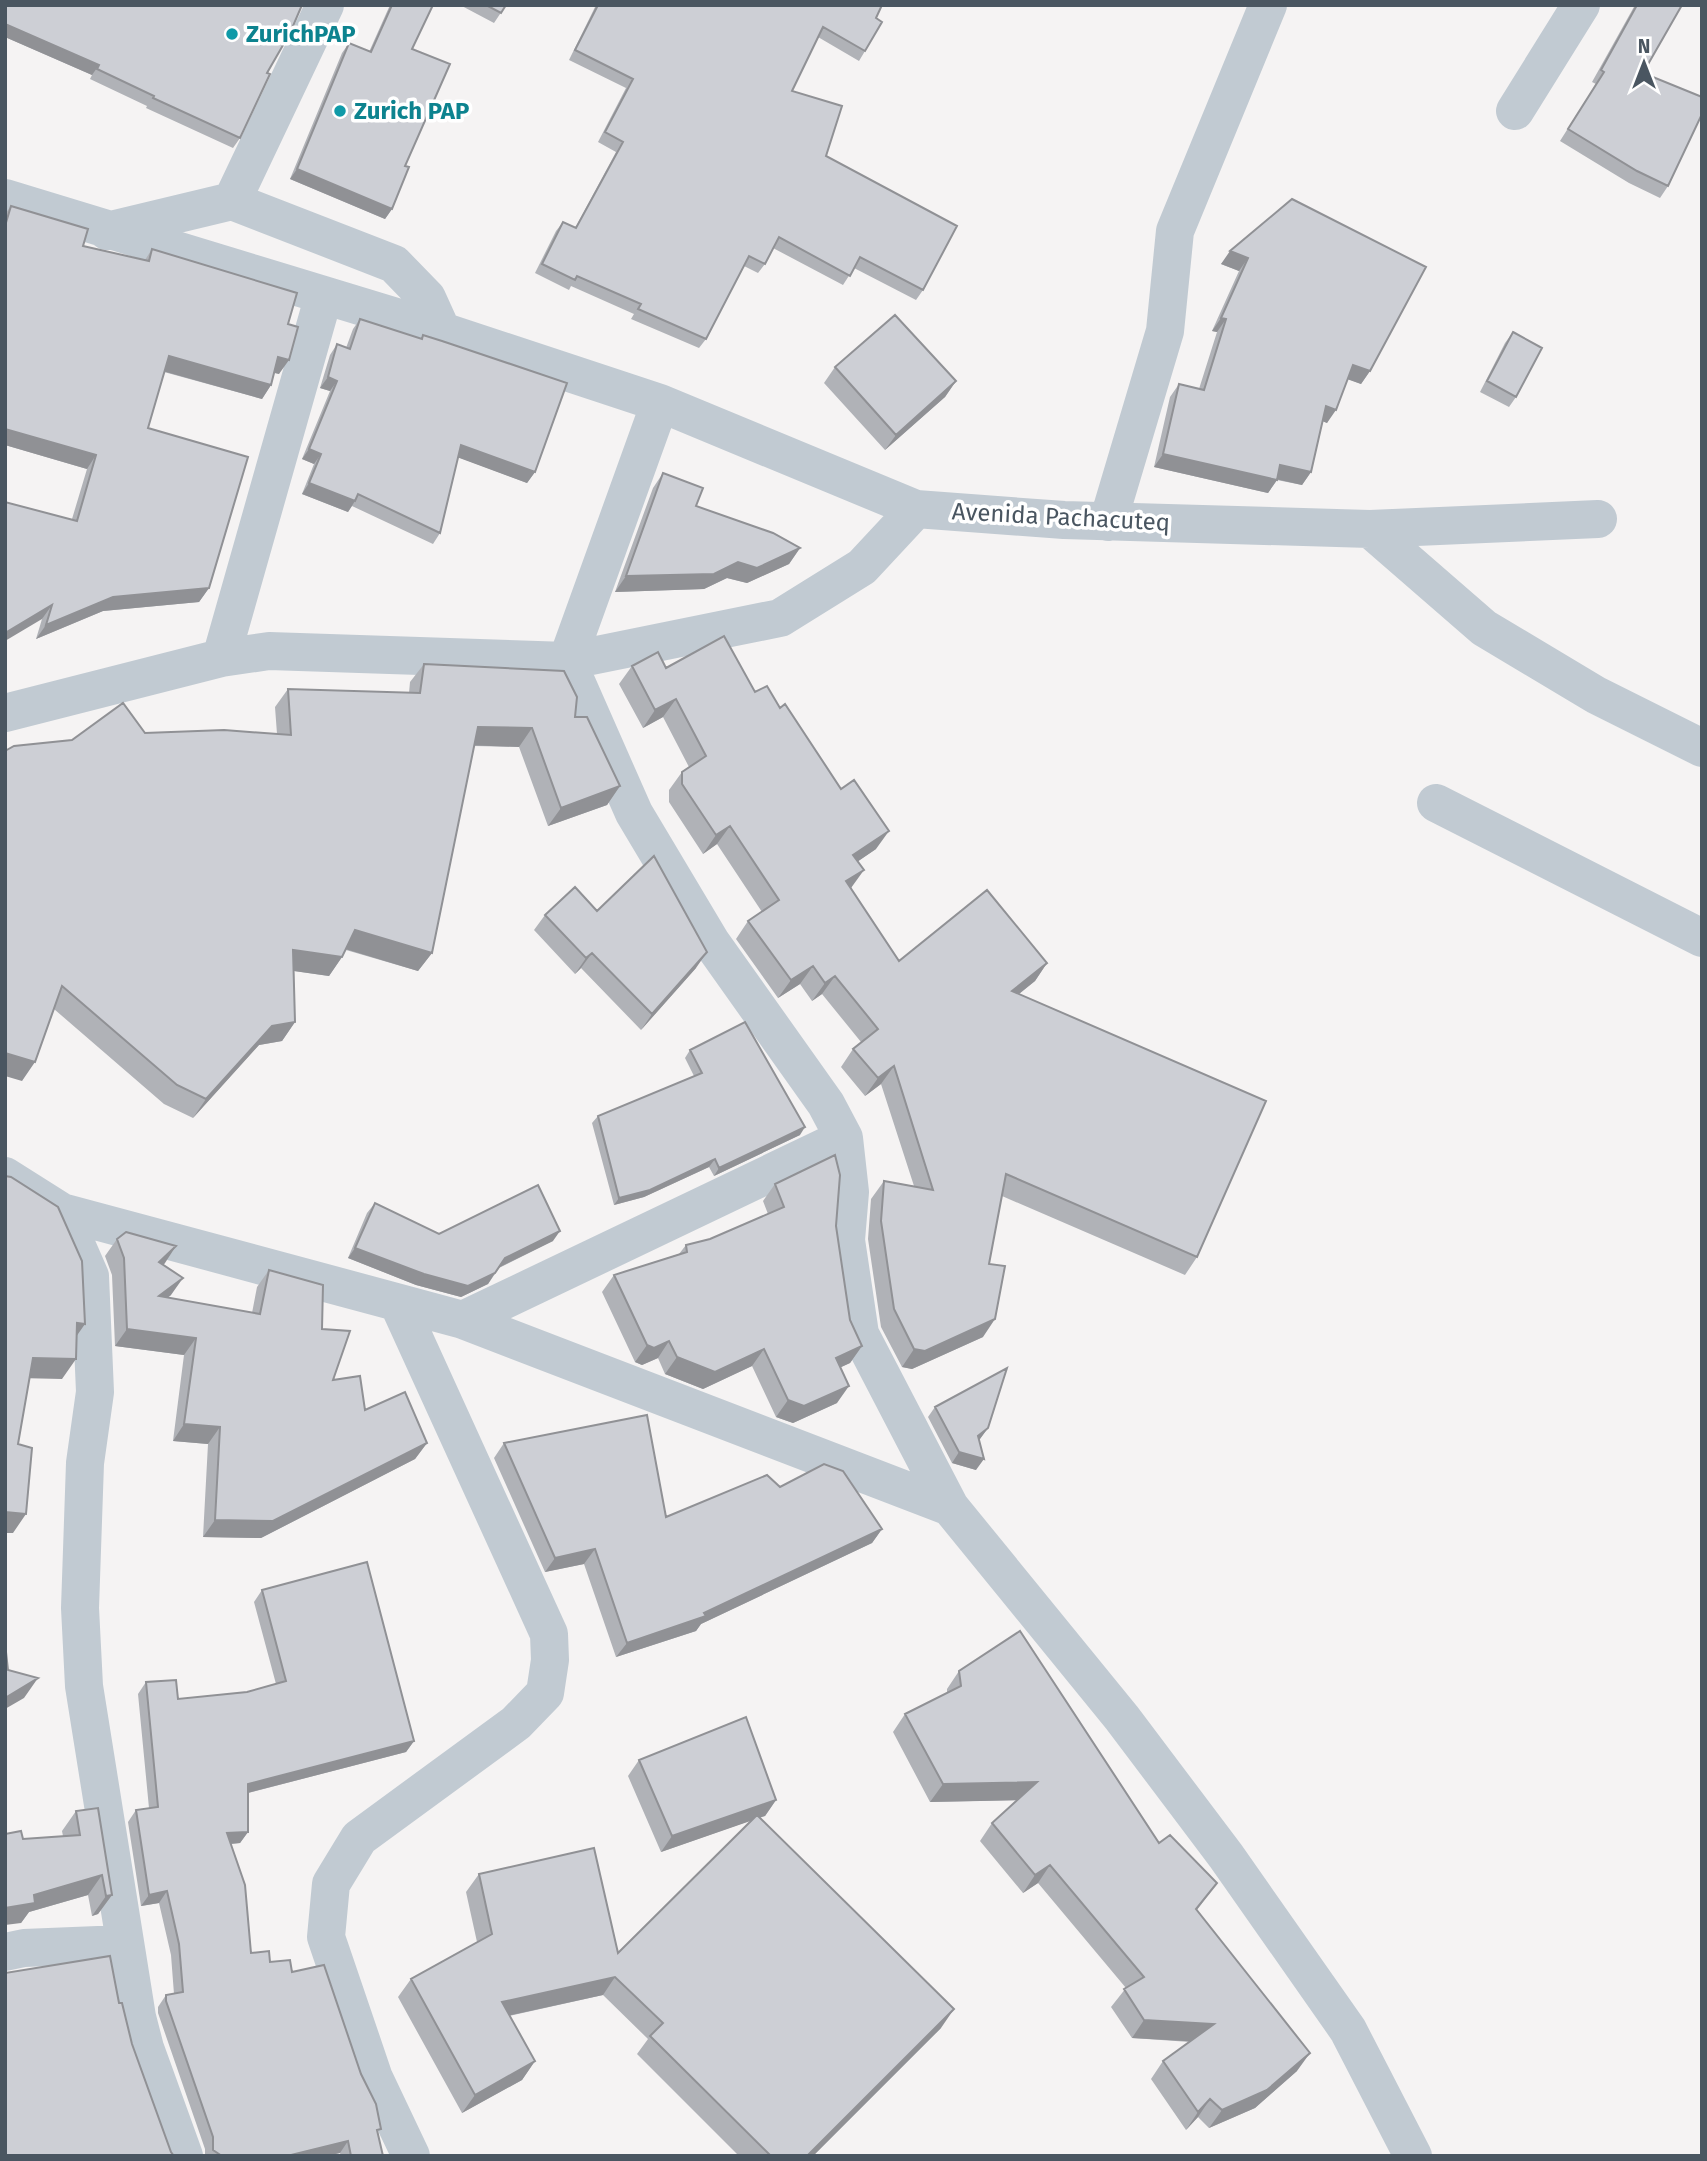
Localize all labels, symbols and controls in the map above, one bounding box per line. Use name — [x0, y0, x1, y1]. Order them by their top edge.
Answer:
place label: ZurichPAP — [246, 20, 356, 48]
marker: ZurichPAP — [224, 26, 240, 42]
north arrow — [1609, 28, 1679, 98]
text: N — [1638, 35, 1650, 58]
place label: Zurich PAP — [354, 97, 469, 125]
marker: Zurich PAP — [332, 103, 348, 119]
street label: Avenida Pachacuteq — [951, 497, 1171, 537]

